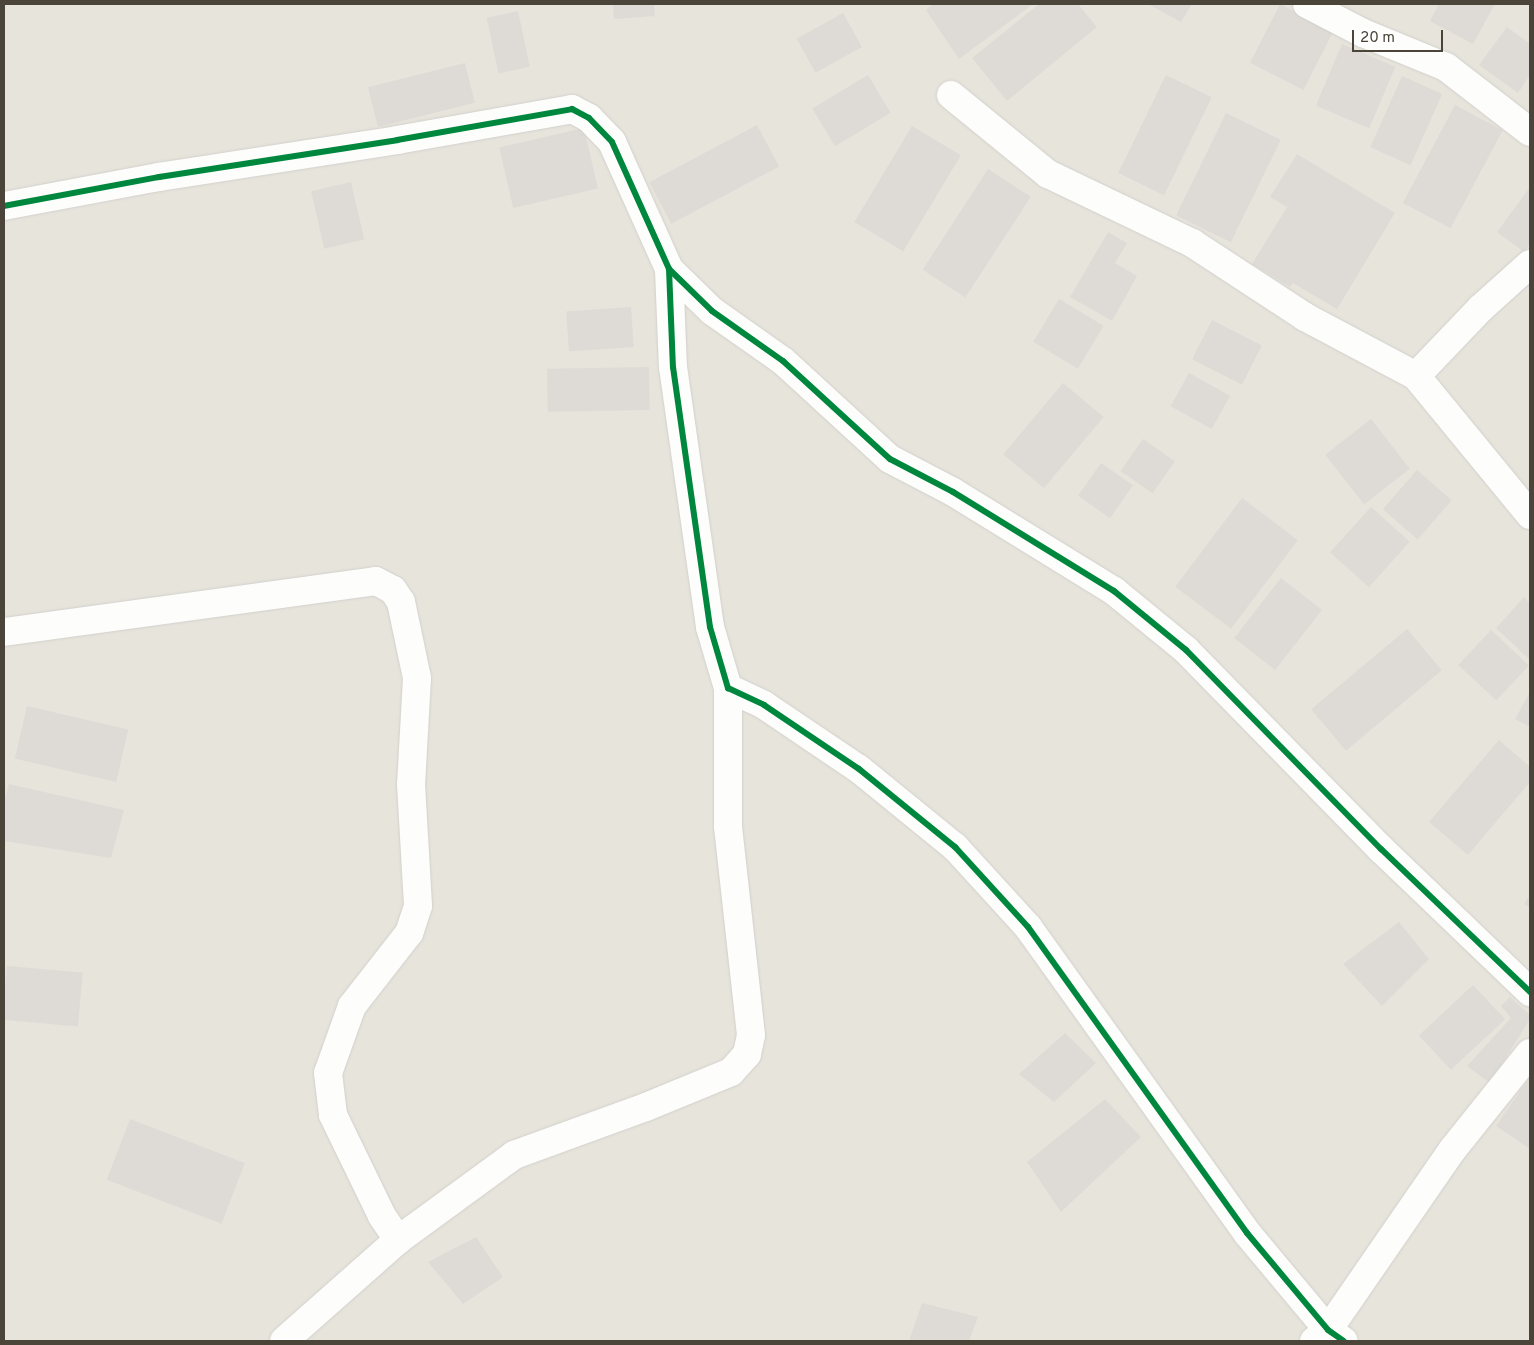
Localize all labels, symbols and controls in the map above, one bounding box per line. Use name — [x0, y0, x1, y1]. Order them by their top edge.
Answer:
scale bar — [1354, 20, 1445, 52]
text: 20 m — [1360, 29, 1395, 48]

